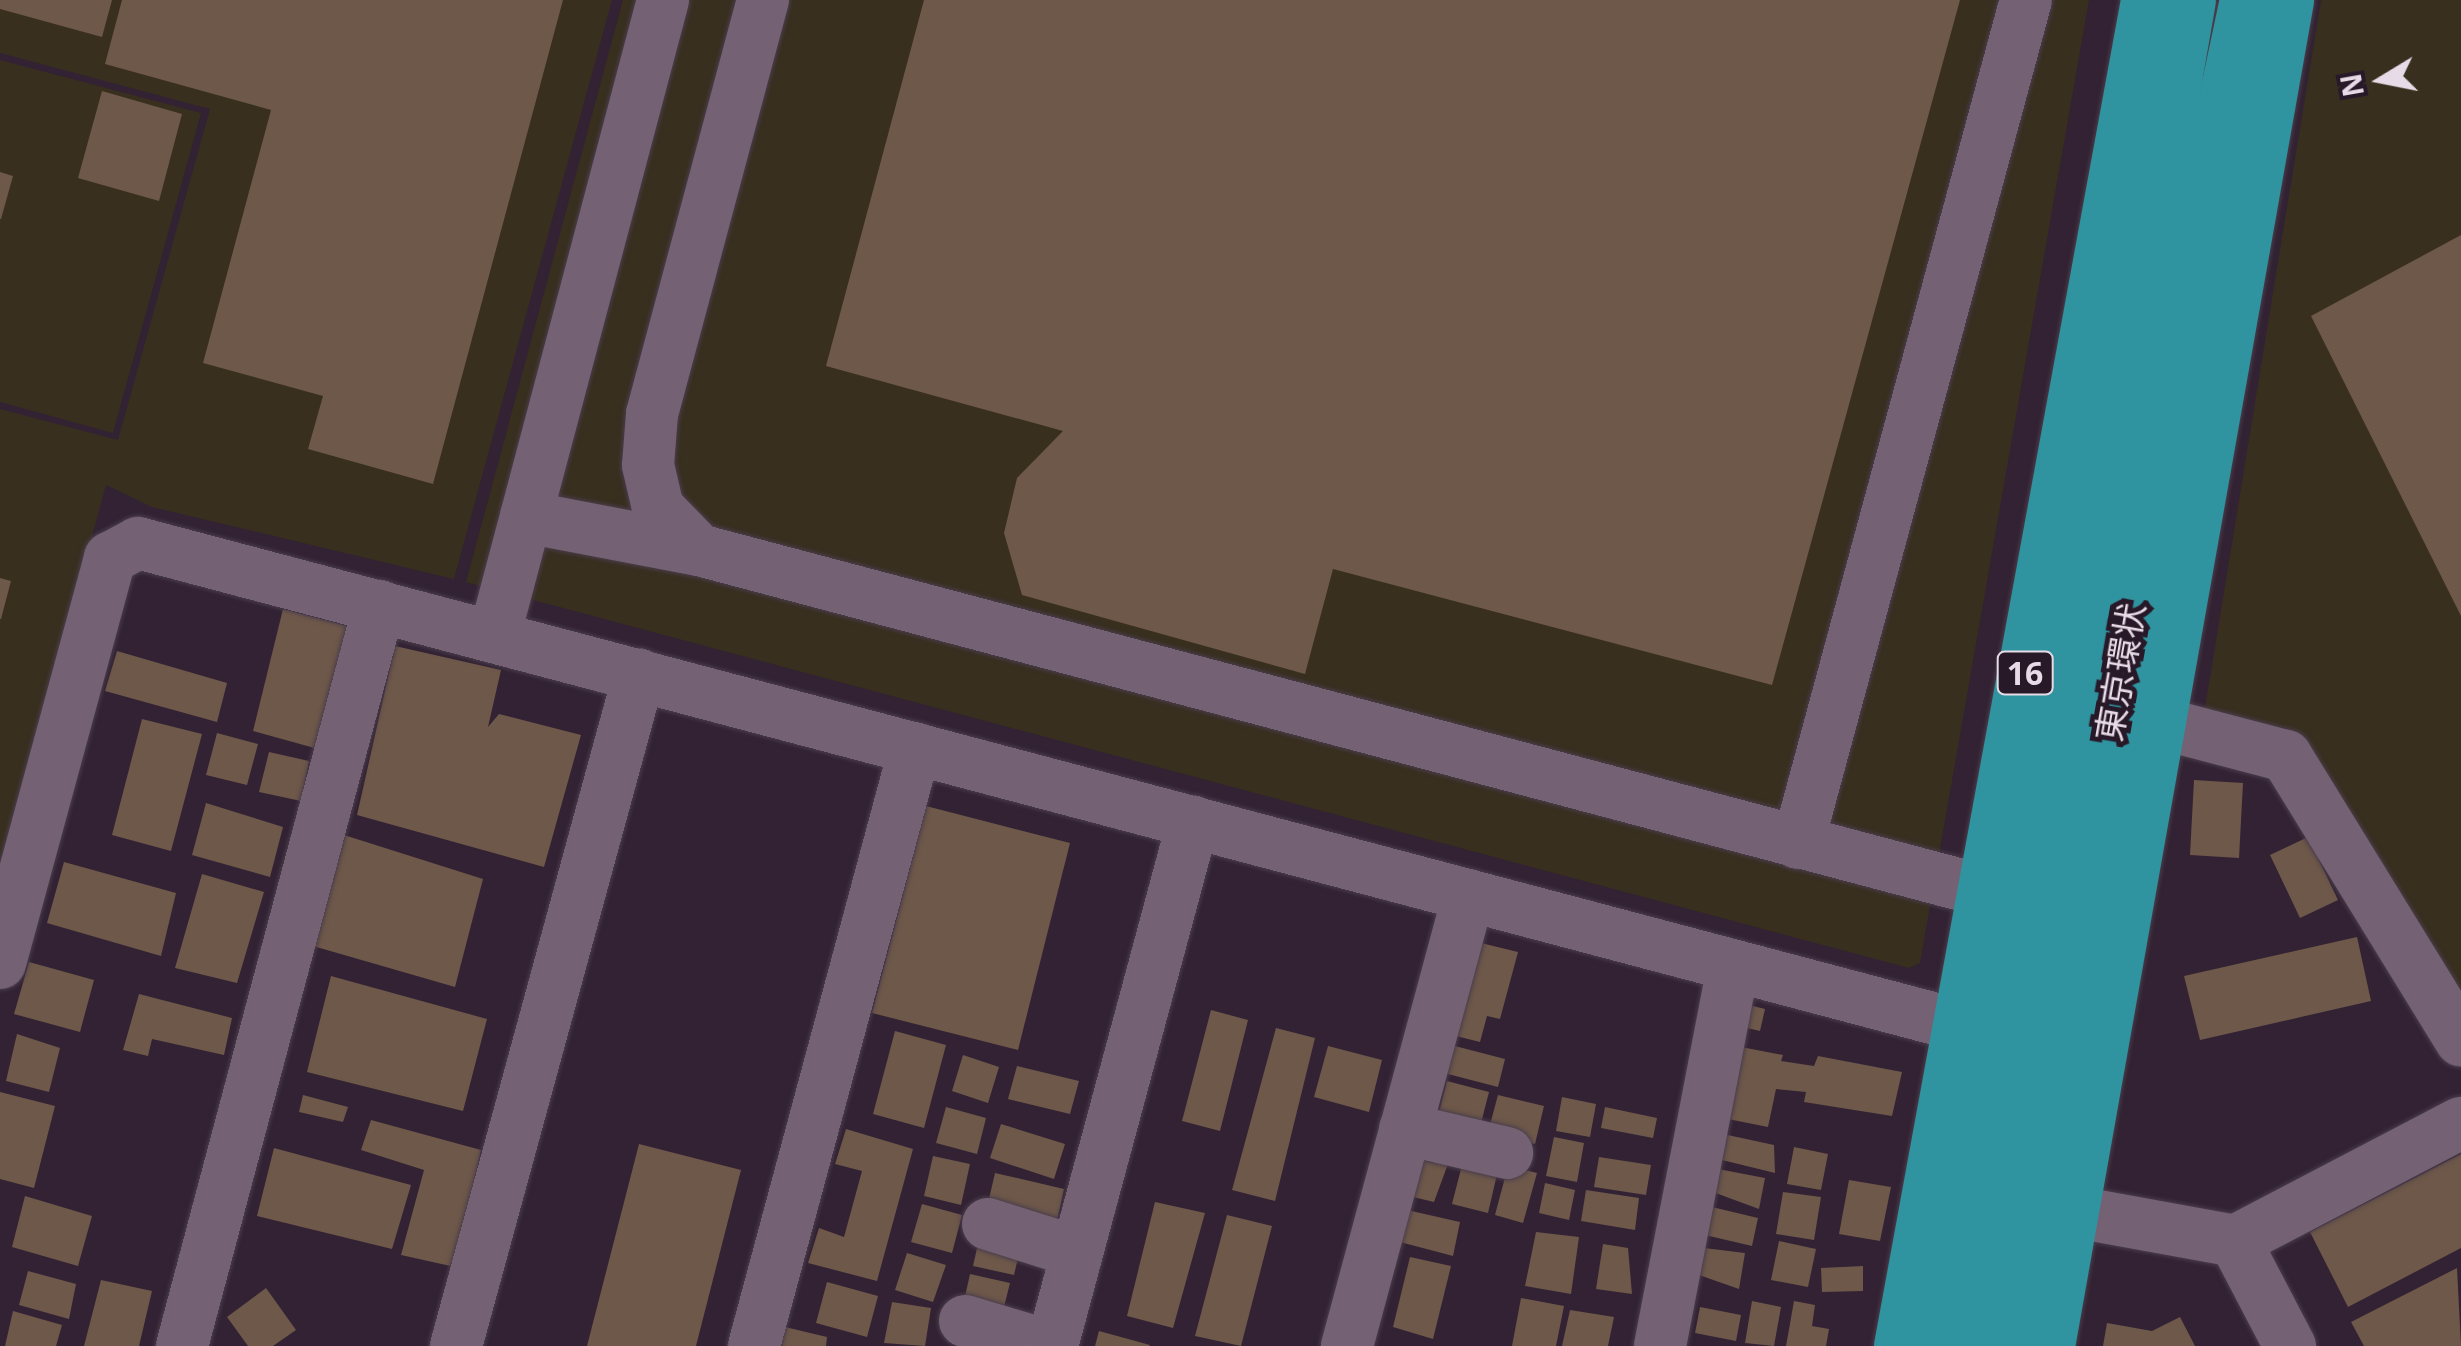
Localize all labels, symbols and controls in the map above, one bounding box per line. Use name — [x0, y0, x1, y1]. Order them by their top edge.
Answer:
north arrow — [2331, 30, 2431, 130]
text: N — [2331, 71, 2372, 100]
street label: 東京環状 — [2087, 599, 2153, 745]
road number: 16 — [1995, 646, 2055, 700]

